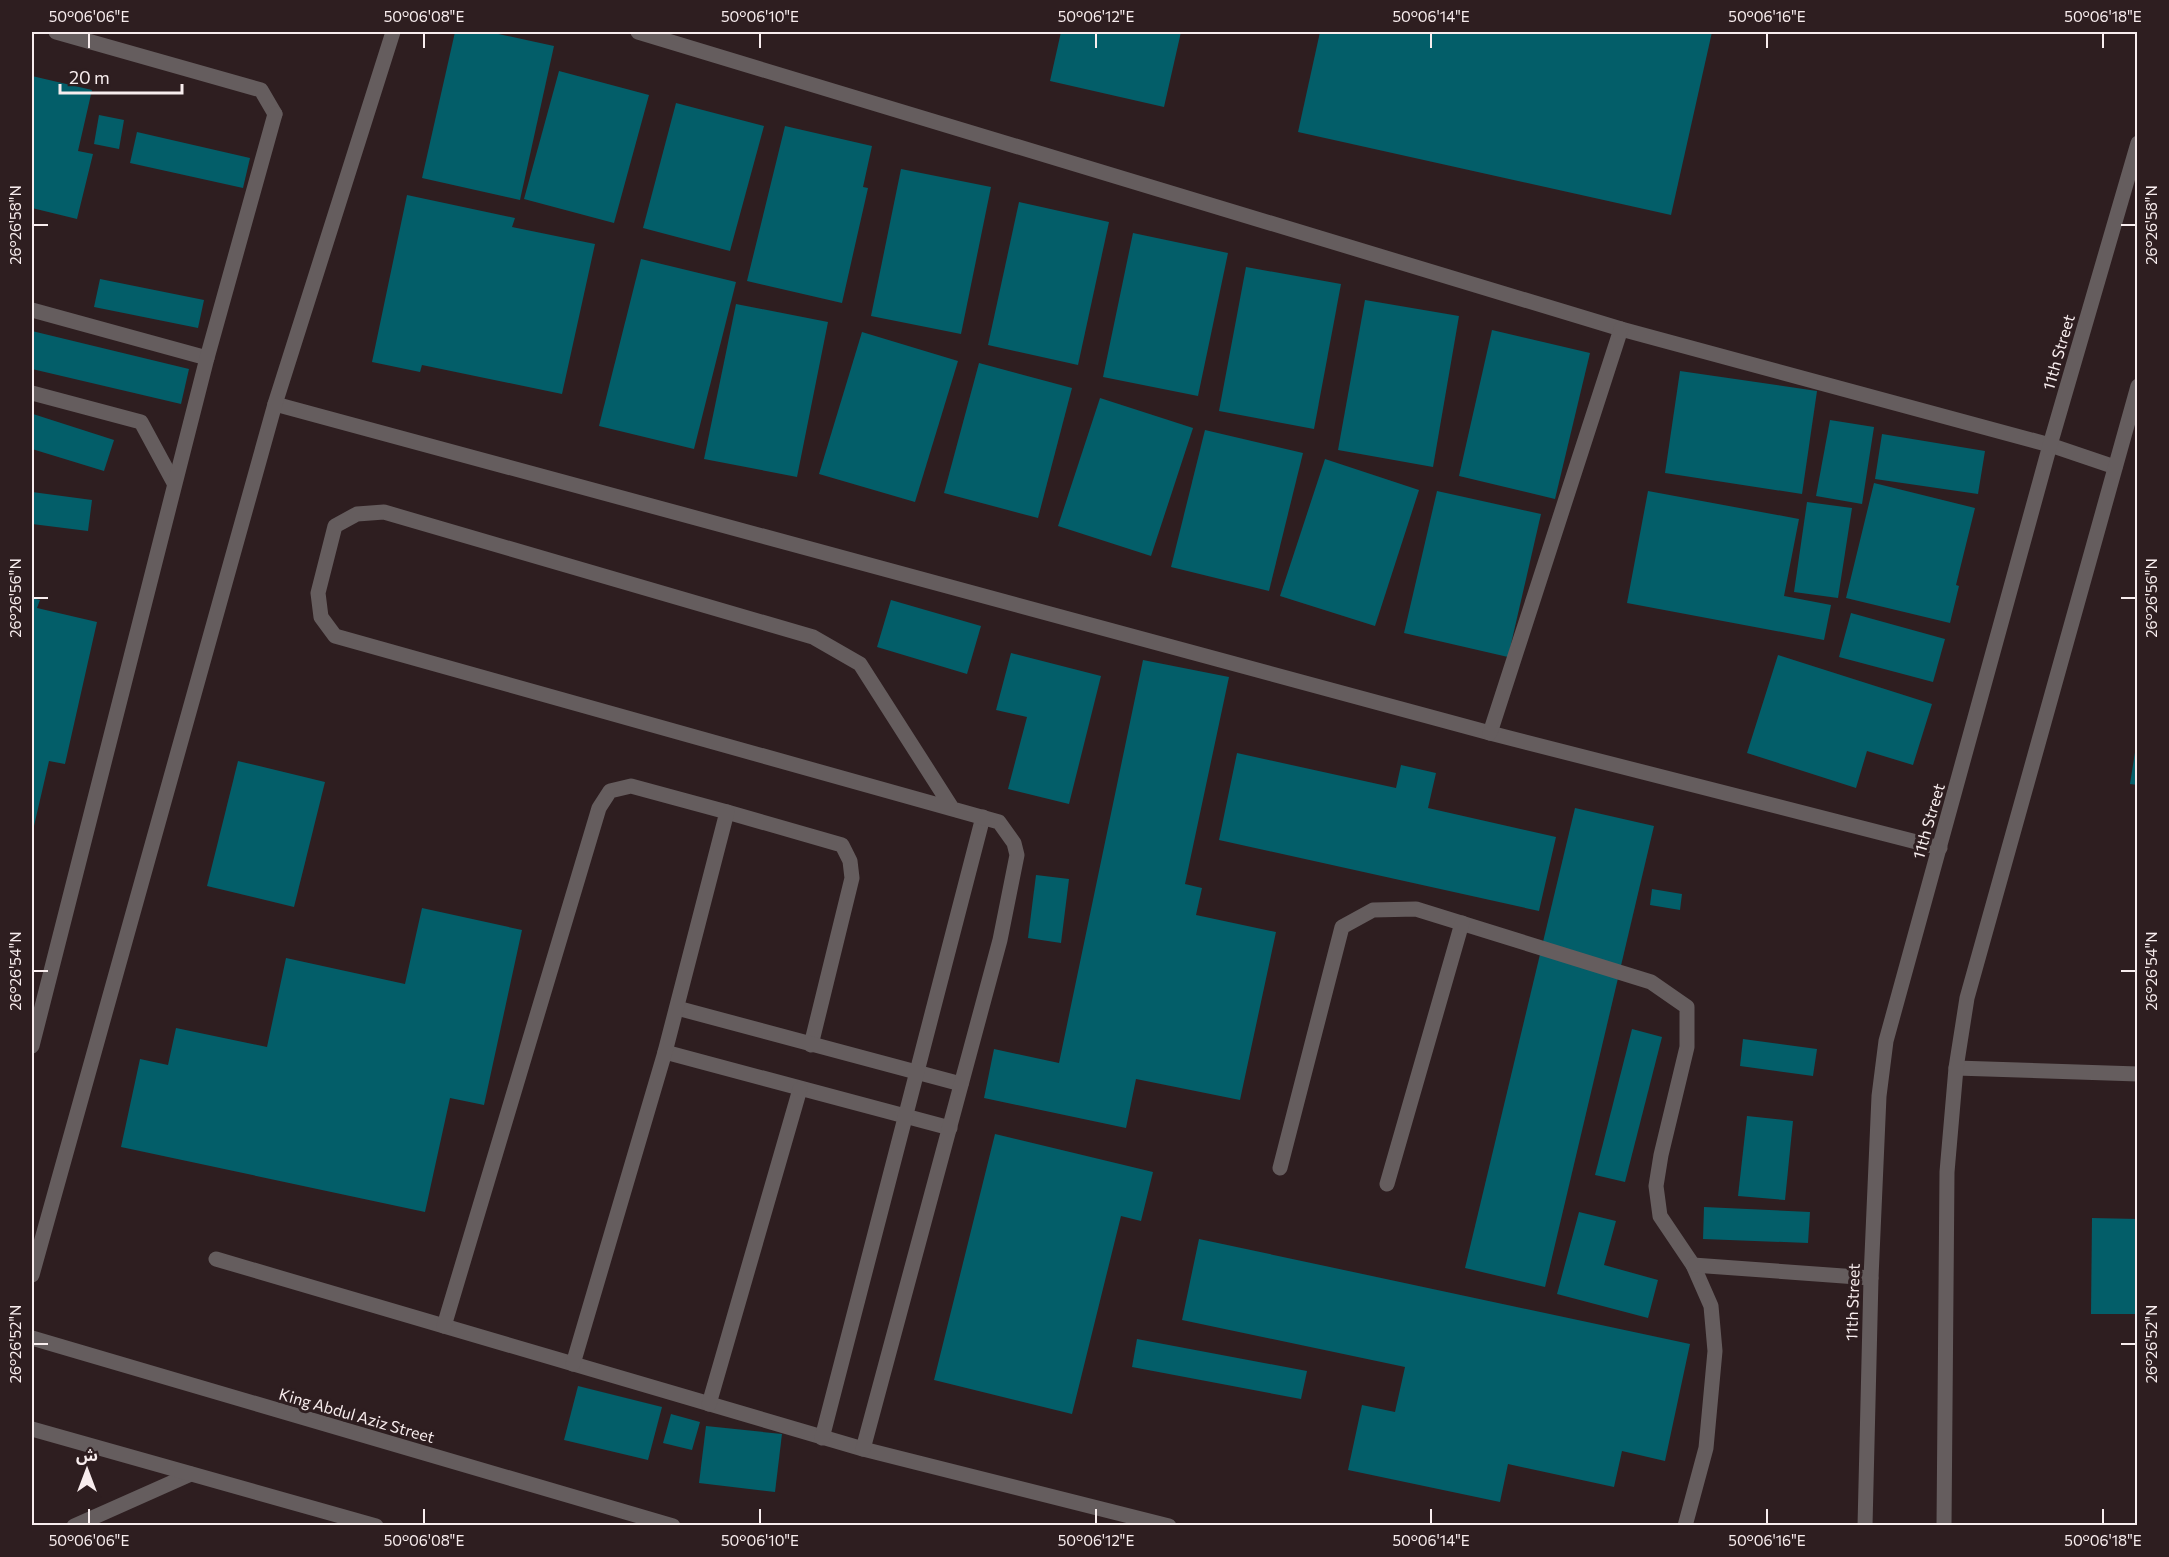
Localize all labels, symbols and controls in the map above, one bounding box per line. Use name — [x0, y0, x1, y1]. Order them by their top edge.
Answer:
text: 50°06'06"E — [49, 7, 129, 25]
text: 50°06'08"E — [384, 7, 464, 25]
text: 50°06'10"E — [721, 7, 799, 25]
text: 50°06'12"E — [1058, 7, 1134, 25]
text: 50°06'14"E — [1392, 7, 1470, 25]
text: 50°06'16"E — [1728, 7, 1806, 25]
text: 50°06'18"E — [2064, 7, 2142, 25]
scale bar — [60, 57, 182, 95]
text: 20 m — [69, 66, 110, 88]
text: 26°26'58"N — [6, 185, 24, 265]
text: 26°26'58"N — [2142, 185, 2160, 265]
street label: 11th Street — [2038, 312, 2078, 392]
text: 26°26'56"N — [6, 558, 24, 638]
text: 26°26'56"N — [2142, 558, 2160, 638]
street label: 11th Street — [1908, 781, 1948, 861]
text: 26°26'54"N — [6, 931, 24, 1011]
text: 26°26'54"N — [2142, 931, 2160, 1011]
street label: 11th Street — [1841, 1262, 1863, 1341]
text: 26°26'52"N — [6, 1305, 24, 1383]
text: 26°26'52"N — [2142, 1305, 2160, 1383]
street label: King Abdul Aziz Street — [277, 1384, 437, 1446]
north arrow — [57, 1440, 117, 1500]
text: ش — [76, 1445, 98, 1465]
text: 50°06'06"E — [49, 1531, 129, 1549]
text: 50°06'08"E — [384, 1531, 464, 1549]
text: 50°06'10"E — [721, 1531, 799, 1549]
text: 50°06'12"E — [1058, 1531, 1134, 1549]
text: 50°06'14"E — [1392, 1531, 1470, 1549]
text: 50°06'16"E — [1728, 1531, 1806, 1549]
text: 50°06'18"E — [2064, 1531, 2142, 1549]

